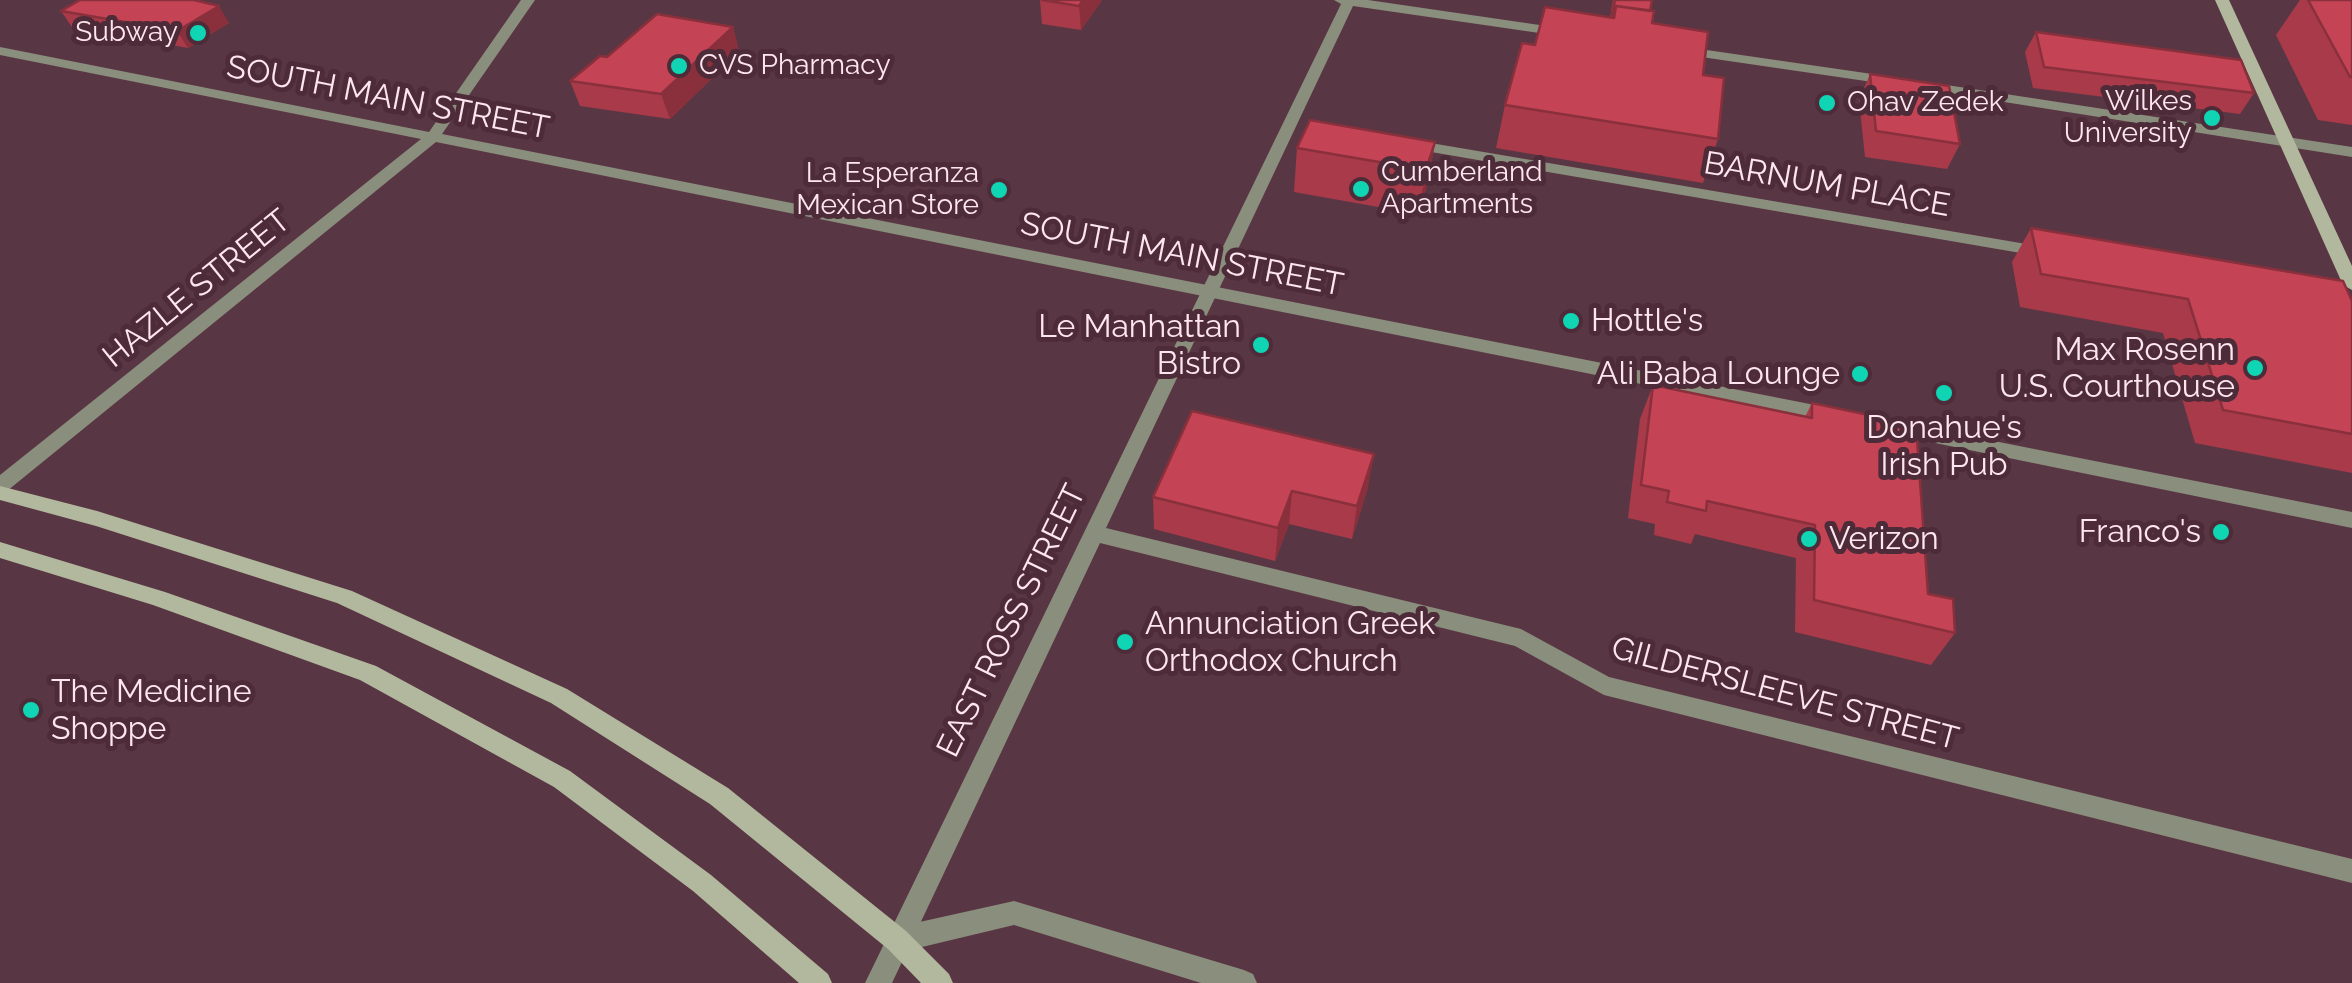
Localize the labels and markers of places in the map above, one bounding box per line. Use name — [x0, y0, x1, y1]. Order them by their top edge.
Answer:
place label: Subway — [75, 16, 178, 50]
marker: Subway — [187, 22, 209, 44]
place label: CVS Pharmacy — [699, 49, 891, 83]
marker: CVS Pharmacy — [668, 55, 690, 77]
place label: Wilkes University — [2064, 85, 2192, 151]
place label: Ohav Zedek — [1847, 86, 2004, 120]
marker: Ohav Zedek — [1816, 92, 1838, 114]
marker: Wilkes University — [2201, 107, 2223, 129]
place label: Cumberland Apartments — [1381, 156, 1543, 222]
place label: La Esperanza Mexican Store — [796, 157, 979, 223]
marker: Cumberland Apartments — [1350, 178, 1372, 200]
marker: La Esperanza Mexican Store — [988, 179, 1010, 201]
place label: Hottle's — [1591, 302, 1703, 340]
place label: Le Manhattan Bistro — [1038, 308, 1241, 383]
marker: Hottle's — [1560, 310, 1582, 332]
place label: Max Rosenn U.S. Courthouse — [1999, 331, 2235, 406]
marker: Le Manhattan Bistro — [1250, 334, 1272, 356]
place label: Ali Baba Lounge — [1597, 355, 1840, 393]
marker: Max Rosenn U.S. Courthouse — [2244, 357, 2266, 379]
marker: Ali Baba Lounge — [1849, 363, 1871, 385]
marker: Donahue's Irish Pub — [1933, 382, 1955, 404]
place label: Donahue's Irish Pub — [1866, 409, 2022, 484]
place label: Franco's — [2079, 513, 2201, 551]
place label: Verizon — [1829, 520, 1939, 558]
marker: Franco's — [2210, 521, 2232, 543]
marker: Verizon — [1798, 528, 1820, 550]
place label: Annunciation Greek Orthodox Church — [1145, 605, 1435, 680]
marker: Annunciation Greek Orthodox Church — [1114, 631, 1136, 653]
place label: The Medicine Shoppe — [51, 673, 252, 748]
marker: The Medicine Shoppe — [20, 699, 42, 721]

